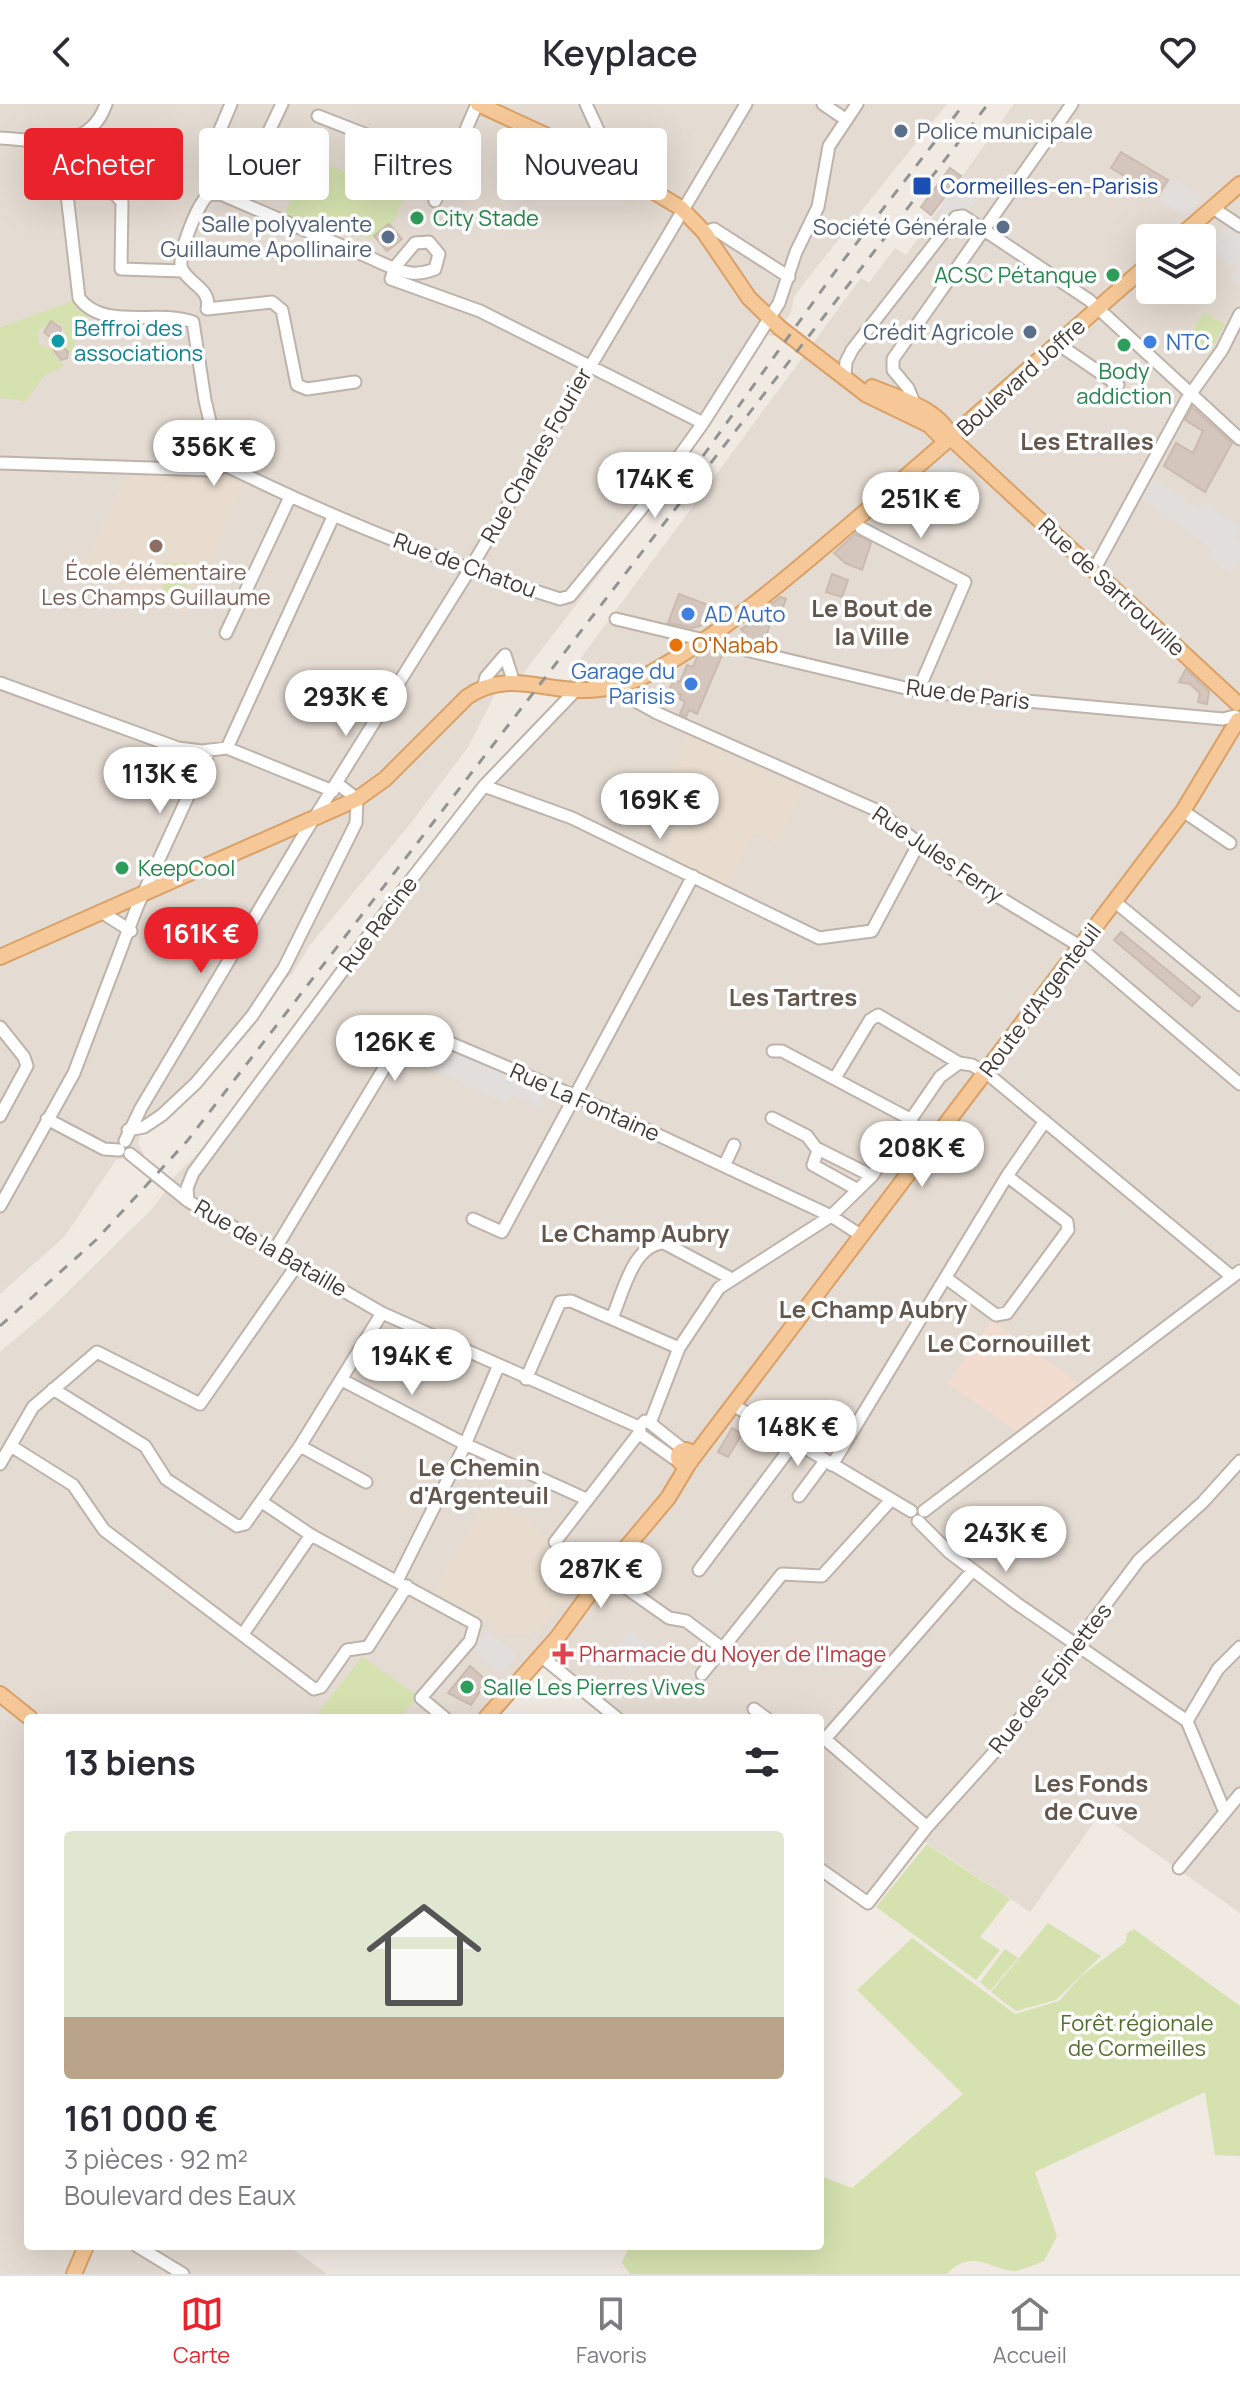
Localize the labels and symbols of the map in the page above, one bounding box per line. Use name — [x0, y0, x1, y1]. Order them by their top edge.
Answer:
place label: Police municipale — [917, 116, 1093, 146]
marker: Police municipale — [892, 122, 910, 140]
place label: Cormeilles-en-Parisis — [940, 171, 1158, 201]
marker: Cormeilles-en-Parisis — [911, 175, 933, 197]
place label: City Stade — [433, 203, 539, 233]
place label: Salle polyvalente Guillaume Apollinaire — [161, 209, 372, 264]
marker: City Stade — [408, 209, 426, 227]
place label: Société Générale — [813, 212, 987, 242]
marker: Société Générale — [994, 218, 1012, 236]
marker: Salle polyvalente Guillaume Apollinaire — [379, 228, 397, 246]
place label: ACSC Pétanque — [934, 260, 1097, 290]
marker: ACSC Pétanque — [1104, 266, 1122, 284]
street label: Boulevard Joffre — [950, 311, 1092, 443]
place label: Beffroi des associations — [74, 313, 203, 368]
place label: Crédit Agricole — [863, 317, 1014, 347]
marker: Crédit Agricole — [1021, 323, 1039, 341]
place label: NTC — [1166, 327, 1210, 357]
marker: Beffroi des associations — [49, 332, 67, 350]
marker: NTC — [1141, 333, 1159, 351]
marker: Body addiction — [1115, 336, 1133, 354]
place label: Body addiction — [1076, 356, 1172, 411]
street label: Rue Charles Fourier — [474, 362, 598, 548]
pin: 356K € — [149, 420, 279, 488]
district label: Les Etralles — [1020, 424, 1154, 457]
pin: 174K € — [590, 452, 720, 520]
pin: 251K € — [856, 472, 986, 540]
street label: Rue de Sartrouville — [1032, 511, 1192, 663]
street label: Rue de Chatou — [389, 525, 541, 605]
marker: École élémentaire Les Champs Guillaume — [147, 537, 165, 555]
place label: École élémentaire Les Champs Guillaume — [41, 557, 271, 612]
district label: Le Bout de la Ville — [811, 591, 933, 652]
place label: AD Auto — [704, 599, 786, 629]
marker: AD Auto — [679, 605, 697, 623]
place label: O'Nabab — [692, 630, 778, 660]
marker: O'Nabab — [667, 636, 685, 654]
place label: Garage du Parisis — [571, 656, 675, 711]
pin: 293K € — [281, 670, 411, 738]
street label: Rue de Paris — [905, 672, 1031, 716]
marker: Garage du Parisis — [682, 675, 700, 693]
pin: 113K € — [95, 747, 225, 815]
pin: 169K € — [595, 773, 725, 841]
street label: Rue Jules Ferry — [866, 799, 1010, 909]
place label: KeepCool — [138, 853, 236, 883]
marker: KeepCool — [113, 859, 131, 877]
street label: Rue Racine — [332, 870, 424, 978]
pin: 161K € — [136, 907, 266, 975]
street label: Route d'Argenteuil — [972, 917, 1108, 1083]
district label: Les Tartres — [729, 980, 857, 1013]
pin: 126K € — [330, 1015, 460, 1083]
street label: Rue La Fontaine — [505, 1056, 665, 1148]
pin: 208K € — [857, 1121, 987, 1189]
street label: Rue de la Bataille — [189, 1192, 353, 1304]
district label: Le Champ Aubry — [541, 1216, 730, 1249]
district label: Le Champ Aubry — [779, 1292, 968, 1325]
district label: Le Cornouillet — [927, 1326, 1091, 1359]
pin: 194K € — [347, 1329, 477, 1397]
pin: 148K € — [733, 1400, 863, 1468]
district label: Le Chemin d'Argenteuil — [409, 1450, 549, 1511]
pin: 243K € — [941, 1506, 1071, 1574]
pin: 287K € — [536, 1542, 666, 1610]
street label: Rue des Epinettes — [982, 1597, 1118, 1759]
place label: Pharmacie du Noyer de l'Image — [579, 1639, 887, 1669]
marker: Pharmacie du Noyer de l'Image — [554, 1645, 572, 1663]
place label: Salle Les Pierres Vives — [483, 1672, 705, 1702]
marker: Salle Les Pierres Vives — [458, 1678, 476, 1696]
district label: Les Fonds de Cuve — [1034, 1766, 1148, 1827]
park label: Forêt régionale de Cormeilles — [1060, 2008, 1214, 2063]

